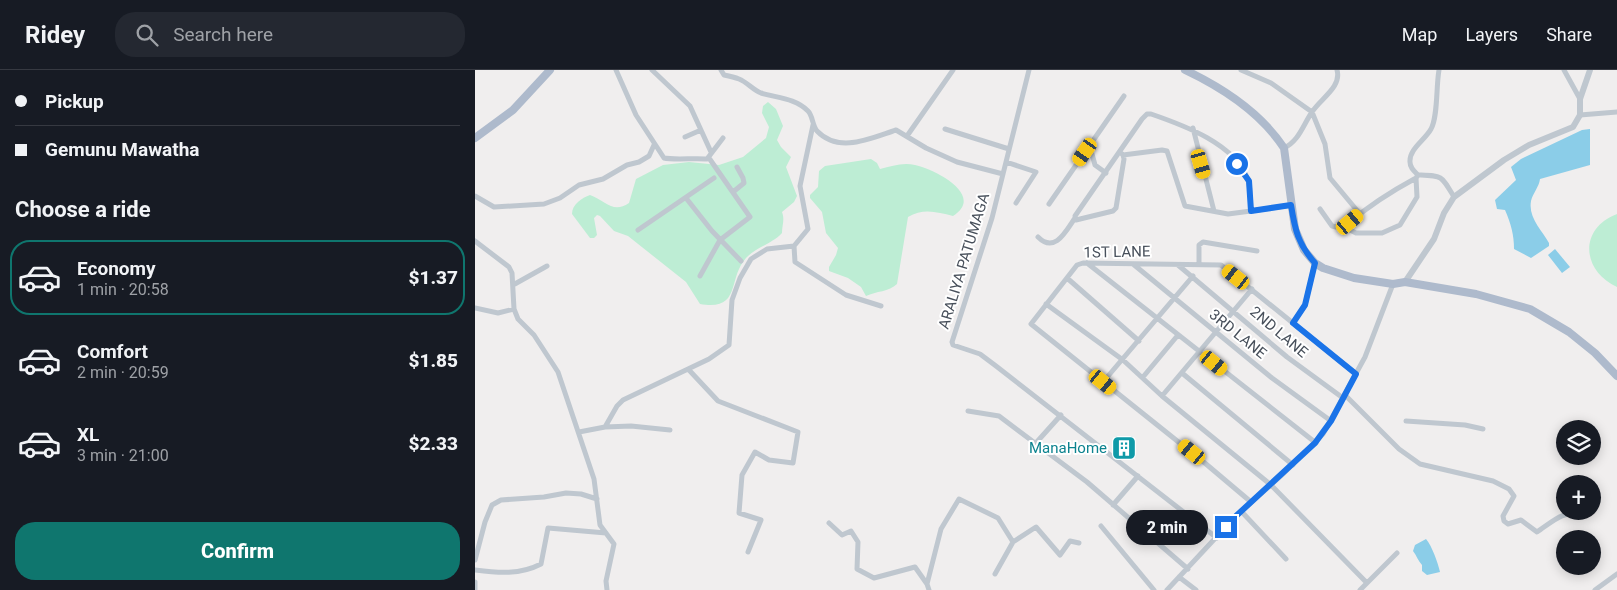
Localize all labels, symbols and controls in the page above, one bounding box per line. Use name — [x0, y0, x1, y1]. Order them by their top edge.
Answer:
search box — [115, 12, 465, 57]
text: Ridey — [25, 21, 85, 49]
icon: search — [133, 21, 161, 49]
text: Search here — [173, 23, 273, 46]
text: Map — [1402, 24, 1437, 45]
text: Layers — [1465, 24, 1518, 45]
text: Share — [1546, 24, 1592, 45]
text: Pickup — [45, 90, 104, 113]
car — [1070, 135, 1099, 169]
text: Gemunu Mawatha — [45, 138, 200, 161]
car — [1189, 148, 1212, 180]
route start — [1226, 153, 1248, 175]
street label: ARALIYA PATUMAGA — [935, 191, 993, 331]
text: Choose a ride — [15, 197, 151, 222]
car — [1333, 207, 1366, 237]
street label: 1ST LANE — [1083, 242, 1151, 262]
icon: car — [17, 255, 62, 300]
text: Economy — [77, 257, 156, 280]
car — [1219, 262, 1252, 292]
text: $1.37 — [409, 266, 458, 289]
text: 1 min · 20:58 — [77, 280, 169, 299]
street label: 2ND LANE — [1246, 303, 1312, 362]
street label: 3RD LANE — [1206, 305, 1271, 363]
icon: car — [17, 338, 62, 383]
text: Comfort — [77, 340, 148, 363]
car — [1197, 348, 1230, 378]
text: $1.85 — [409, 349, 458, 372]
text: 2 min · 20:59 — [77, 363, 169, 382]
car — [1086, 367, 1119, 397]
map controls — [1556, 420, 1601, 575]
button: layers — [1556, 420, 1601, 465]
icon: car — [17, 421, 62, 466]
text: XL — [77, 423, 99, 446]
text: $2.33 — [409, 432, 458, 455]
building icon: ManaHome — [1111, 435, 1137, 461]
car — [1175, 437, 1208, 467]
place label: ManaHome — [1029, 439, 1107, 457]
text: 3 min · 21:00 — [77, 446, 169, 465]
button: + — [1556, 475, 1601, 520]
callout: 2 min — [1126, 510, 1209, 544]
route end — [1215, 516, 1237, 538]
text: 2 min — [1147, 518, 1187, 537]
button: Confirm — [15, 522, 460, 580]
button: − — [1556, 530, 1601, 575]

